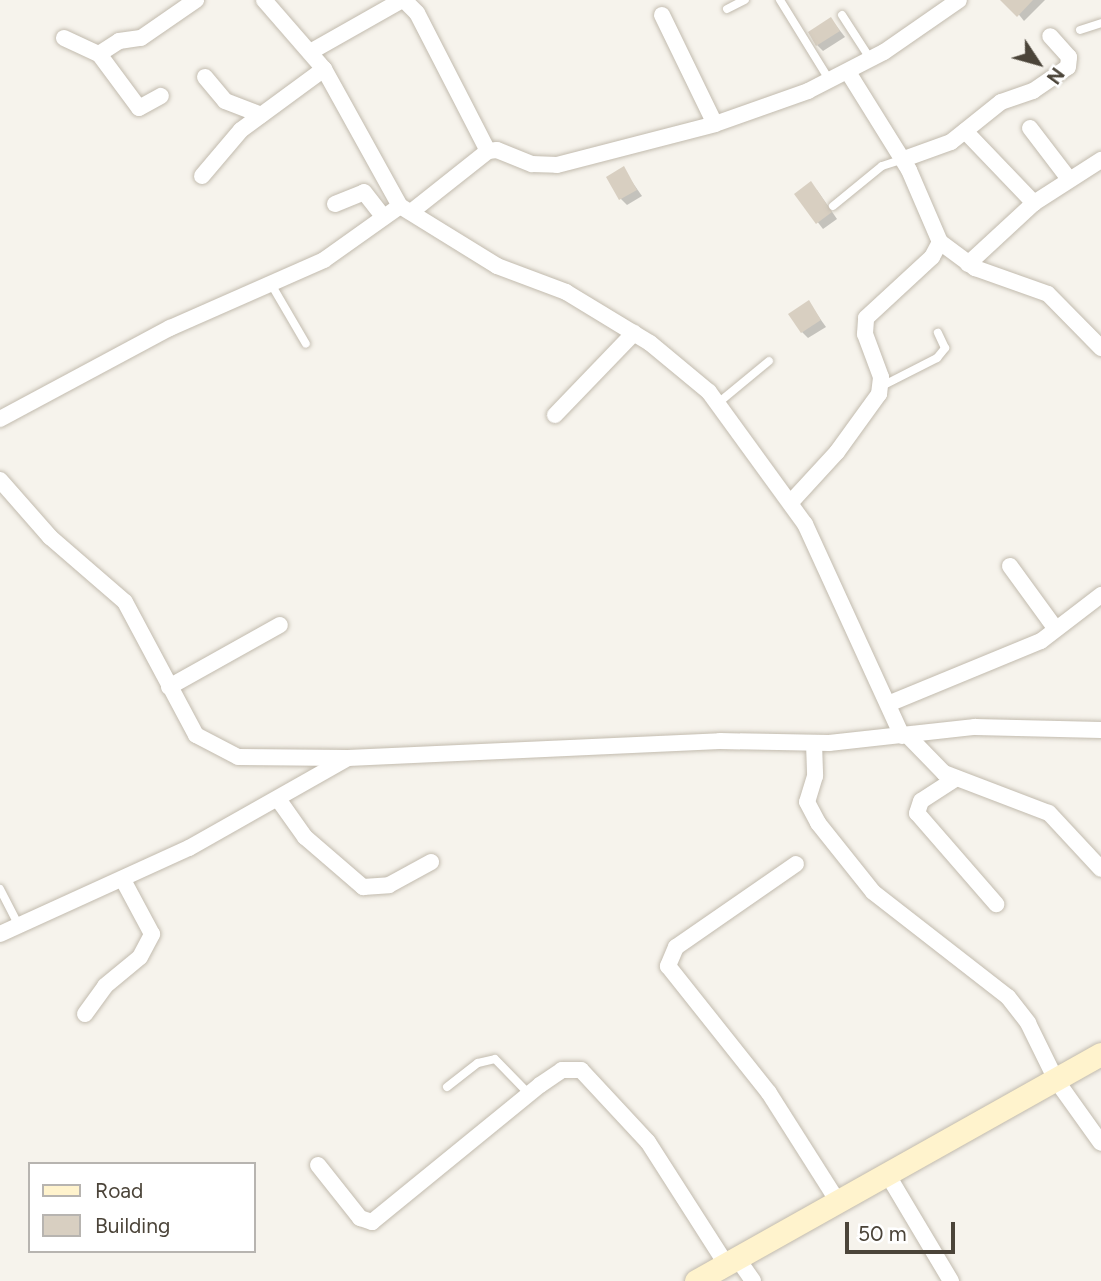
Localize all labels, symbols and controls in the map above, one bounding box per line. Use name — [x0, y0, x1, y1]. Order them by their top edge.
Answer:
north arrow — [1003, 28, 1073, 98]
text: N — [1042, 63, 1069, 88]
legend — [28, 1162, 256, 1253]
text: Road — [95, 1178, 143, 1203]
scale bar — [849, 1208, 959, 1252]
text: Building — [95, 1213, 170, 1238]
text: 50 m — [858, 1221, 907, 1246]

